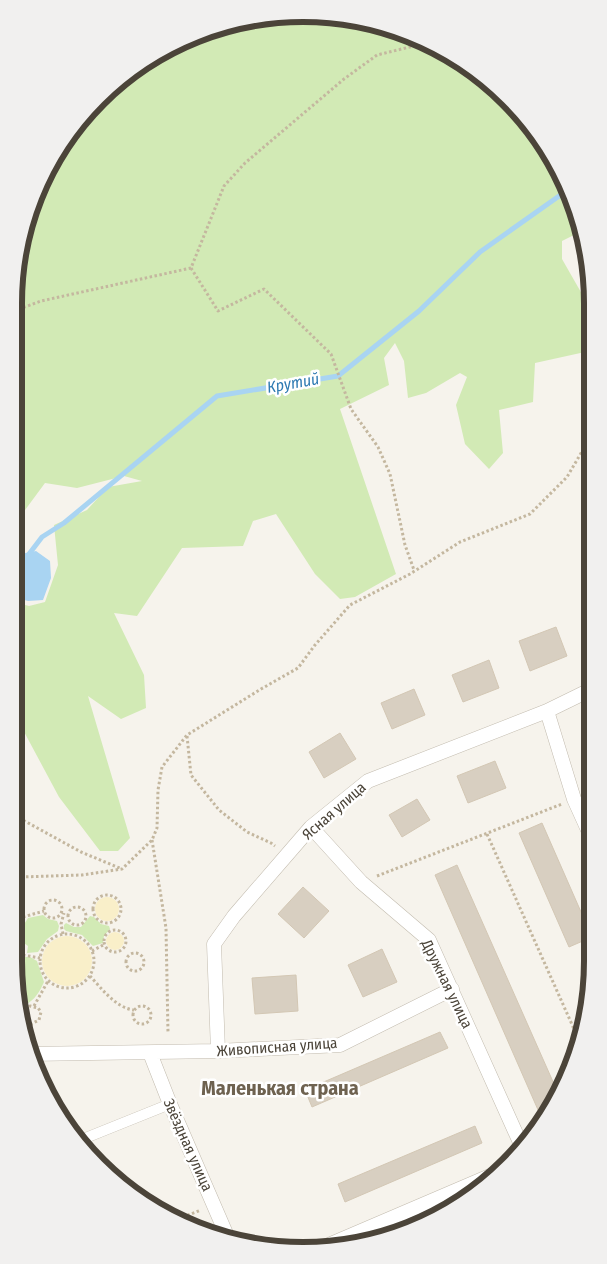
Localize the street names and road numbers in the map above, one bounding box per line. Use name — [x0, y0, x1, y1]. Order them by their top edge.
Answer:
street label: Ясная улица — [298, 778, 370, 844]
street label: Дружная улица — [417, 936, 476, 1031]
street label: Живописная улица — [216, 1034, 338, 1060]
street label: Звёздная улица — [160, 1096, 216, 1194]

